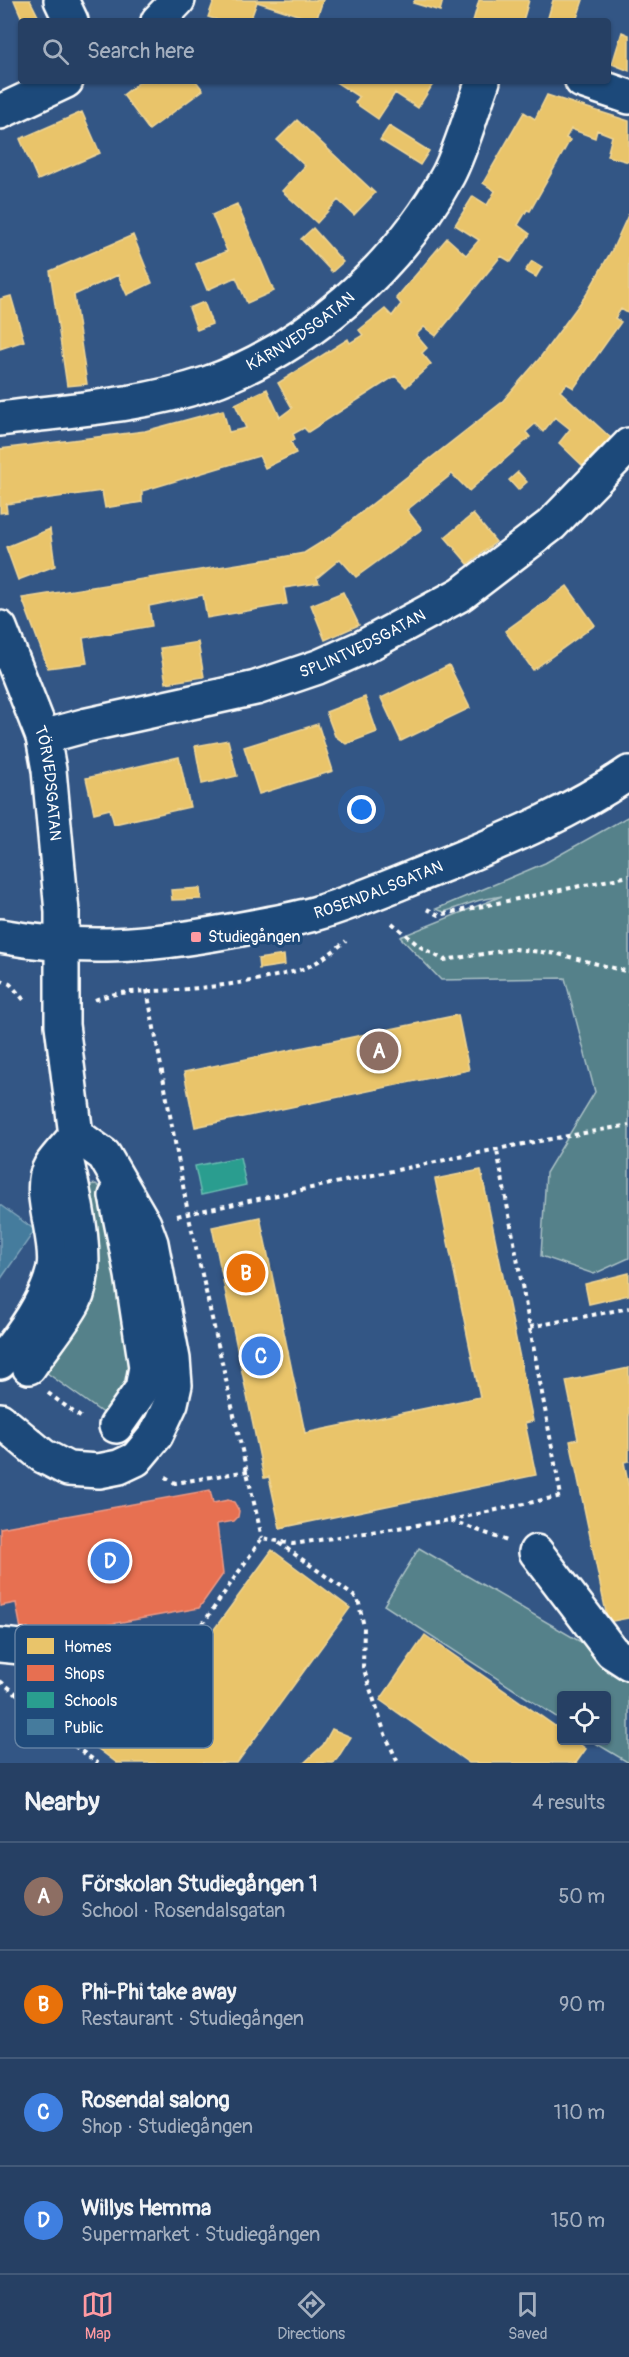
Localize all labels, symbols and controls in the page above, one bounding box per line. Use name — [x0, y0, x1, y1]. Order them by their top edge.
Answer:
search box — [18, 18, 611, 84]
icon: search — [39, 35, 72, 68]
text: Search here — [87, 37, 194, 65]
street label: KÄRNVEDSGATAN — [243, 288, 359, 376]
street label: SPLINTVEDSGATAN — [297, 605, 429, 683]
street label: TÖRVEDSGATAN — [30, 723, 65, 842]
your location — [347, 795, 376, 824]
street label: ROSENDALSGATAN — [312, 856, 446, 923]
place label: Studiegången — [208, 927, 300, 947]
marker: Studiegången — [189, 930, 203, 944]
pin: A — [360, 1028, 398, 1074]
pin: B — [226, 1250, 266, 1296]
pin: C — [242, 1334, 280, 1378]
pin: D — [90, 1538, 130, 1584]
legend — [15, 1625, 213, 1748]
text: Homes — [64, 1637, 112, 1657]
text: Shops — [64, 1664, 104, 1684]
text: Schools — [64, 1691, 117, 1711]
map controls — [557, 1691, 611, 1745]
button: locate — [557, 1691, 611, 1745]
text: Public — [64, 1718, 104, 1738]
text: Nearby — [24, 1786, 100, 1818]
text: 4 results — [532, 1790, 605, 1815]
text: Förskolan Studiegången 1 — [81, 1870, 317, 1898]
text: A — [37, 1884, 50, 1909]
text: 50 m — [558, 1884, 605, 1909]
text: School · Rosendalsgatan — [81, 1898, 285, 1923]
text: Phi-Phi take away — [81, 1978, 237, 2006]
text: B — [38, 1992, 49, 2017]
text: 90 m — [559, 1992, 605, 2017]
text: Restaurant · Studiegången — [81, 2006, 304, 2031]
text: Rosendal salong — [81, 2086, 230, 2114]
text: C — [37, 2100, 50, 2125]
text: 110 m — [554, 2100, 605, 2125]
text: Shop · Studiegången — [81, 2114, 253, 2139]
text: Willys Hemma — [81, 2194, 211, 2222]
text: D — [37, 2208, 50, 2233]
text: 150 m — [551, 2208, 605, 2233]
text: Supermarket · Studiegången — [81, 2222, 320, 2247]
tab: Map — [81, 2288, 114, 2344]
tab: Directions — [277, 2288, 345, 2344]
tab: Saved — [508, 2288, 548, 2344]

